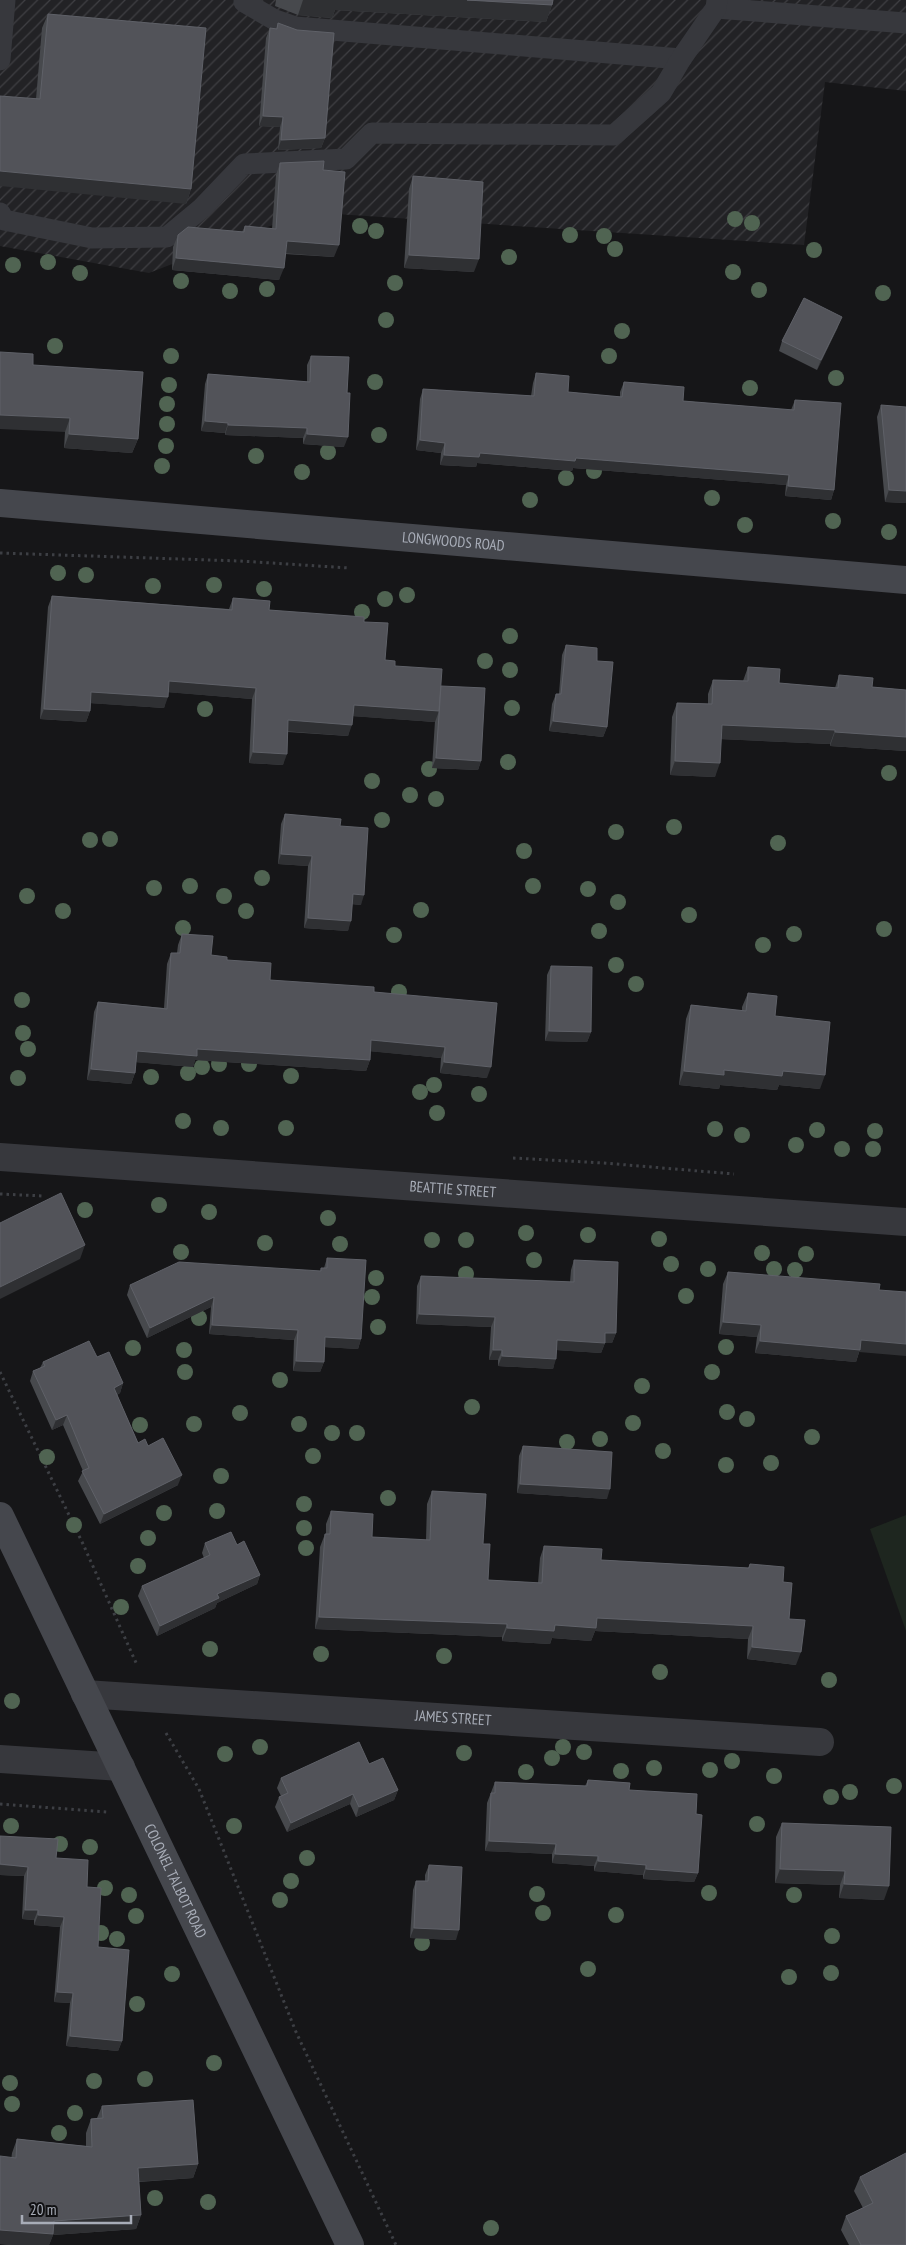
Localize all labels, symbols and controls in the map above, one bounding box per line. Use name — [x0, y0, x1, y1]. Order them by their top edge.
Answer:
street label: LONGWOODS ROAD — [401, 527, 505, 555]
street label: BEATTIE STREET — [409, 1176, 497, 1202]
street label: JAMES STREET — [414, 1706, 492, 1730]
street label: COLONEL TALBOT ROAD — [140, 1821, 211, 1941]
scale bar — [22, 2192, 131, 2224]
text: 20 m — [30, 2200, 56, 2219]

